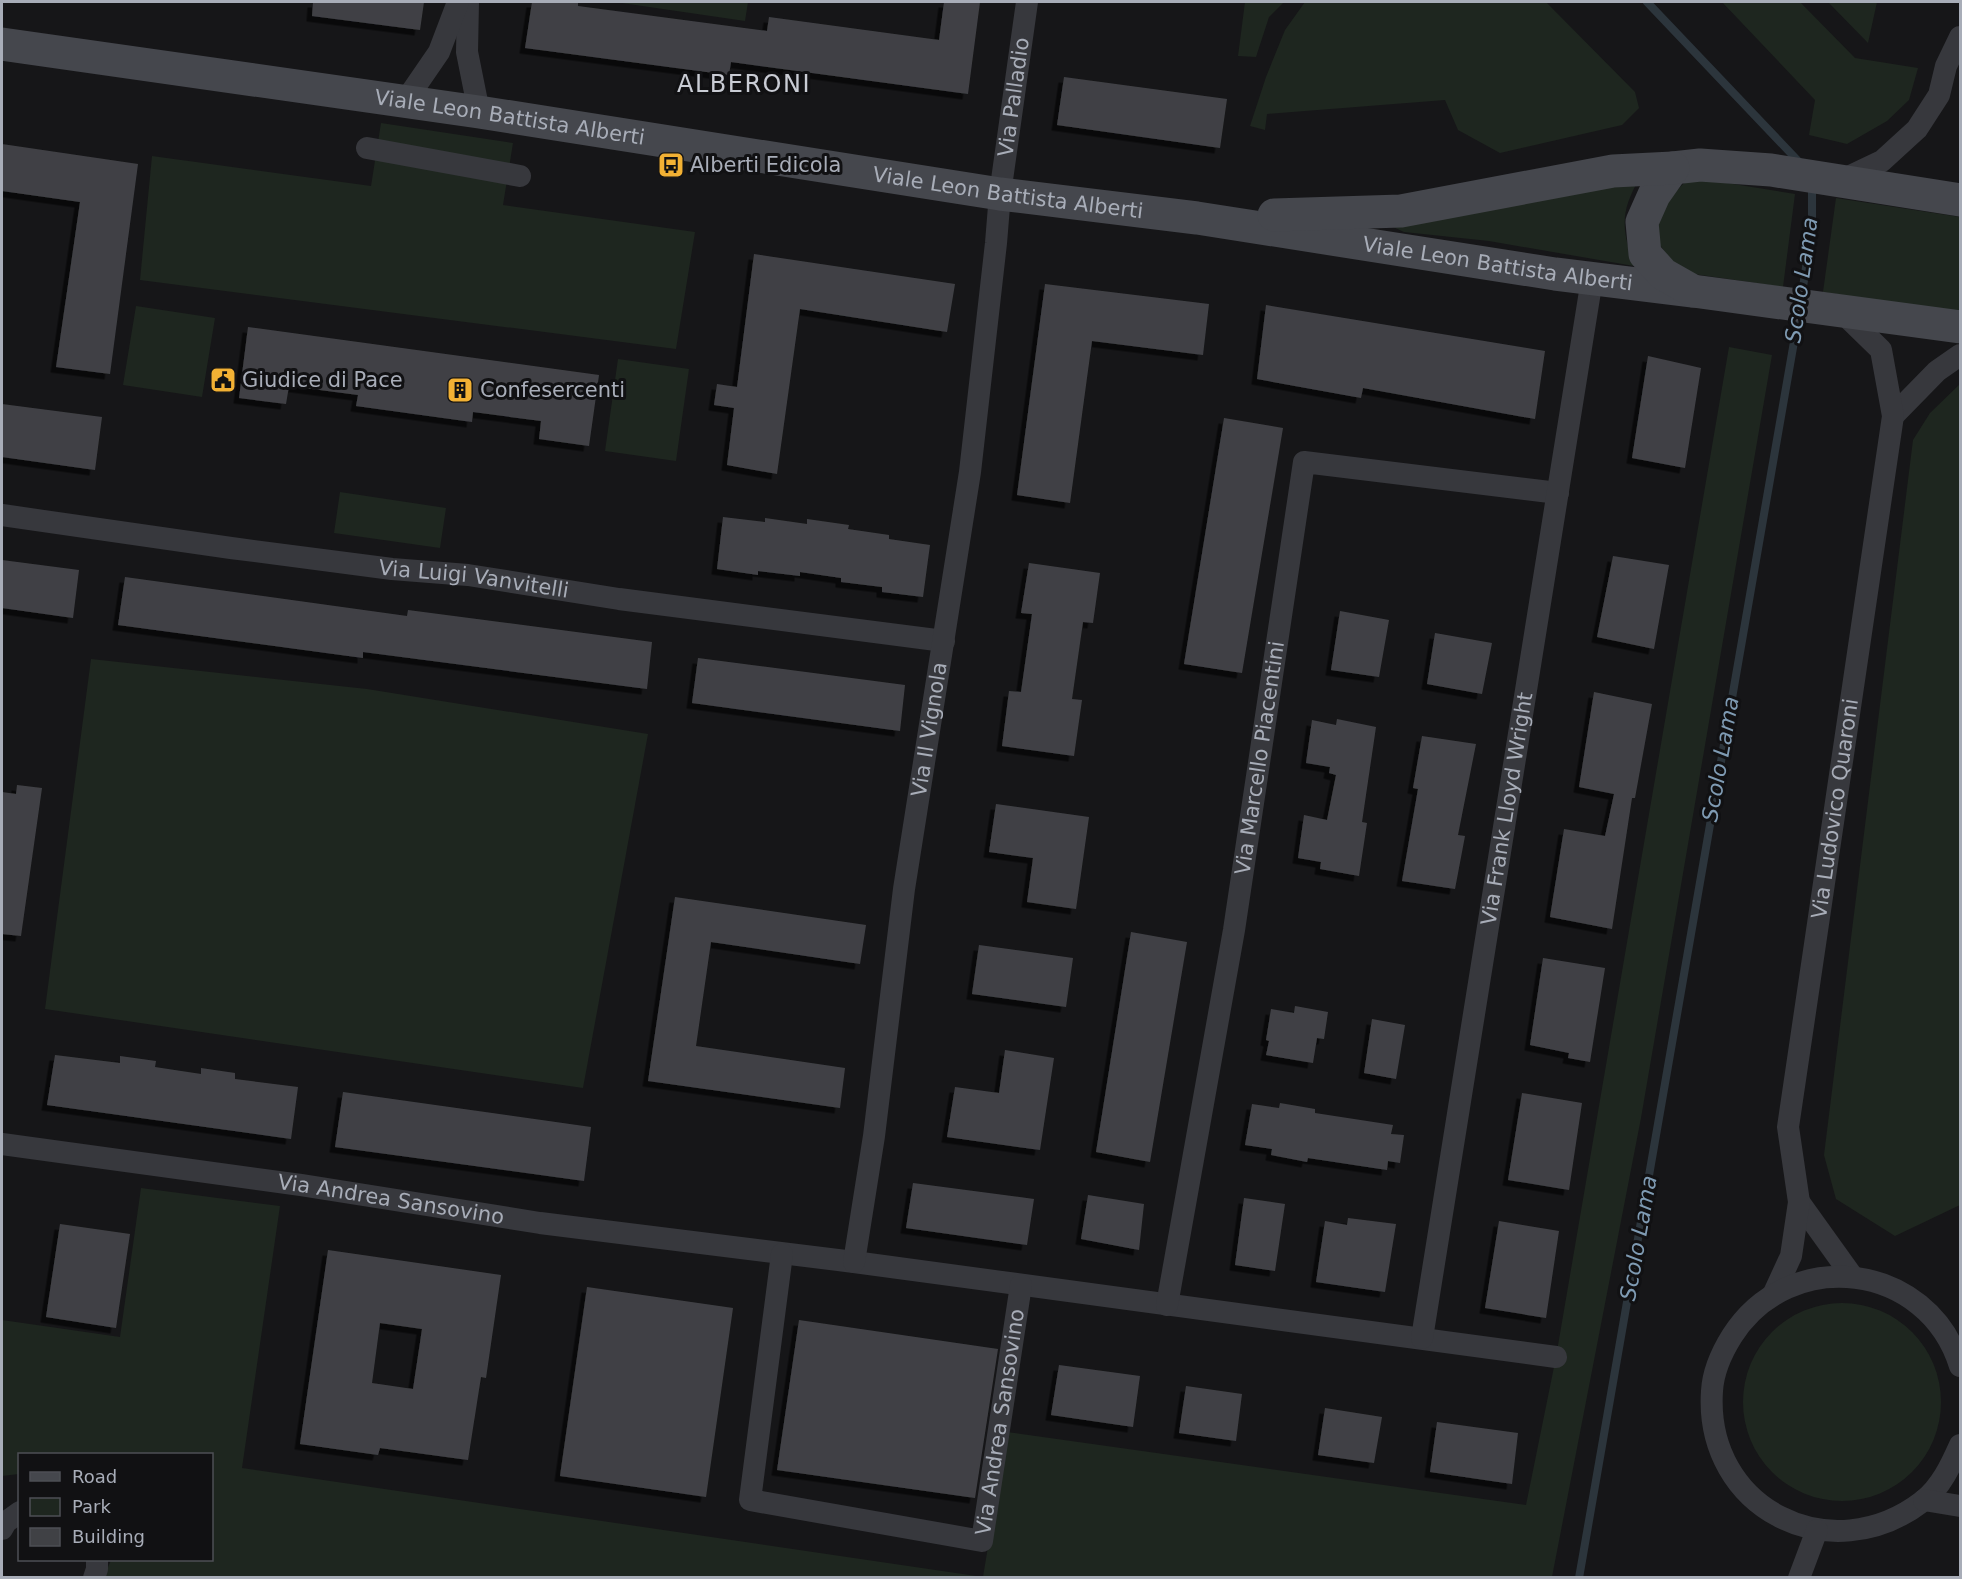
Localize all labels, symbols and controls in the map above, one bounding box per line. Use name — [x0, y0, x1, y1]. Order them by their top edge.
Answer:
street label: Via Palladio — [993, 36, 1034, 159]
district label: ALBERONI — [677, 70, 811, 98]
street label: Viale Leon Battista Alberti — [373, 85, 646, 150]
bus stop icon: Alberti Edicola — [656, 150, 686, 180]
place label: Alberti Edicola — [690, 153, 841, 177]
street label: Viale Leon Battista Alberti — [871, 162, 1145, 223]
water label: Scolo Lama — [1780, 216, 1823, 345]
street label: Viale Leon Battista Alberti — [1361, 232, 1634, 295]
public building icon: Giudice di Pace — [208, 365, 238, 395]
place label: Giudice di Pace — [242, 368, 403, 392]
building icon: Confesercenti — [445, 375, 475, 405]
place label: Confesercenti — [480, 378, 625, 402]
street label: Via Luigi Vanvitelli — [377, 555, 570, 603]
street label: Via Marcello Piacentini — [1230, 639, 1289, 876]
street label: Via Il Vignola — [907, 660, 952, 798]
street label: Via Frank Lloyd Wright — [1476, 691, 1537, 927]
water label: Scolo Lama — [1697, 695, 1744, 824]
street label: Via Ludovico Quaroni — [1807, 697, 1863, 921]
street label: Via Andrea Sansovino — [276, 1170, 506, 1229]
water label: Scolo Lama — [1615, 1174, 1662, 1303]
street label: Via Andrea Sansovino — [971, 1307, 1029, 1537]
legend — [18, 1453, 213, 1561]
text: Road — [72, 1466, 117, 1487]
text: Park — [72, 1496, 111, 1517]
text: Building — [72, 1526, 145, 1547]

